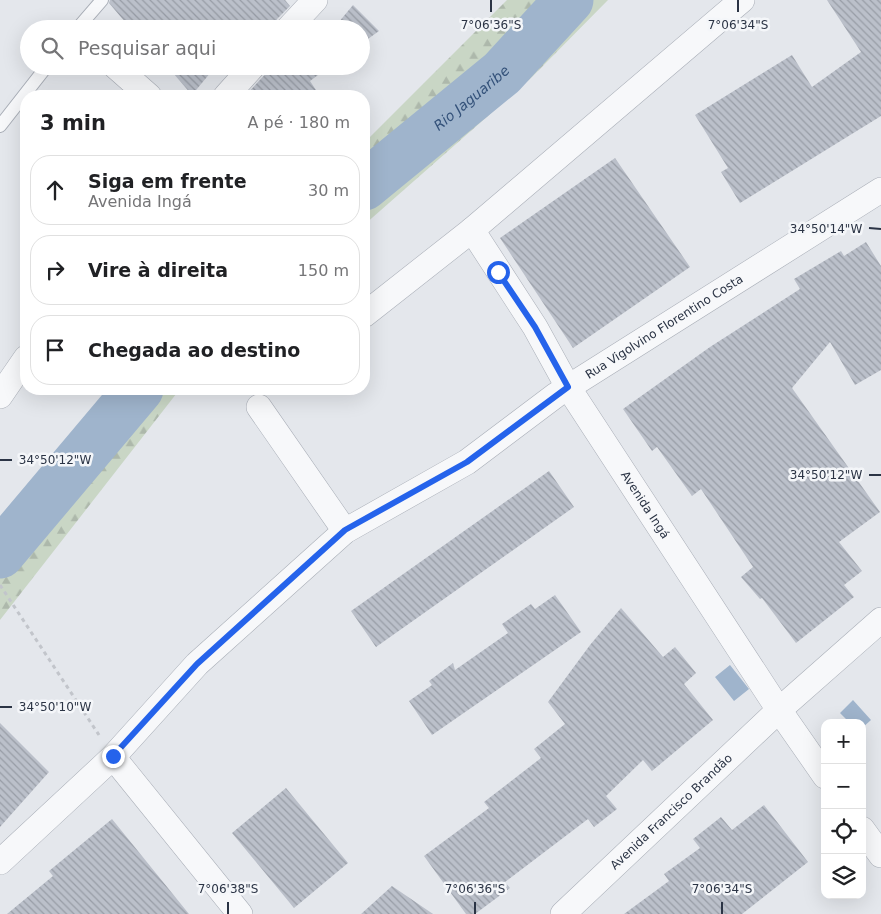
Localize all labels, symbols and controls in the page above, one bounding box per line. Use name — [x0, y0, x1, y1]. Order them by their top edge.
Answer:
text: 7°06'36"S — [461, 18, 521, 32]
text: 7°06'34"S — [708, 18, 768, 32]
search box — [20, 20, 370, 75]
icon: search — [38, 34, 66, 62]
text: Pesquisar aqui — [78, 37, 216, 59]
water label: Rio Jaguaribe — [431, 62, 513, 134]
text: 3 min — [40, 111, 106, 135]
text: A pé · 180 m — [248, 113, 350, 132]
text: Siga em frente — [88, 170, 247, 192]
icon: ahead — [41, 176, 69, 204]
text: 30 m — [308, 181, 349, 200]
text: Avenida Ingá — [88, 192, 192, 211]
text: 34°50'14"W — [790, 222, 862, 236]
icon: right — [41, 256, 69, 284]
text: Vire à direita — [88, 259, 228, 281]
text: 150 m — [298, 261, 349, 280]
route start — [487, 261, 510, 284]
street label: Rua Vigolvino Florentino Costa — [583, 272, 746, 382]
icon: arrive — [41, 336, 69, 364]
text: Chegada ao destino — [88, 339, 300, 361]
text: 34°50'12"W — [19, 453, 91, 467]
street label: Avenida Ingá — [618, 468, 672, 541]
text: 34°50'12"W — [790, 468, 862, 482]
text: 34°50'10"W — [19, 700, 91, 714]
map controls — [821, 719, 866, 899]
button: + — [821, 719, 866, 764]
route end — [102, 745, 125, 768]
street label: Avenida Francisco Brandão — [608, 751, 735, 872]
button: − — [821, 764, 866, 809]
button: locate — [821, 809, 866, 854]
button: layers — [821, 854, 866, 899]
text: 7°06'38"S — [198, 882, 258, 896]
text: 7°06'36"S — [445, 882, 505, 896]
text: 7°06'34"S — [692, 882, 752, 896]

